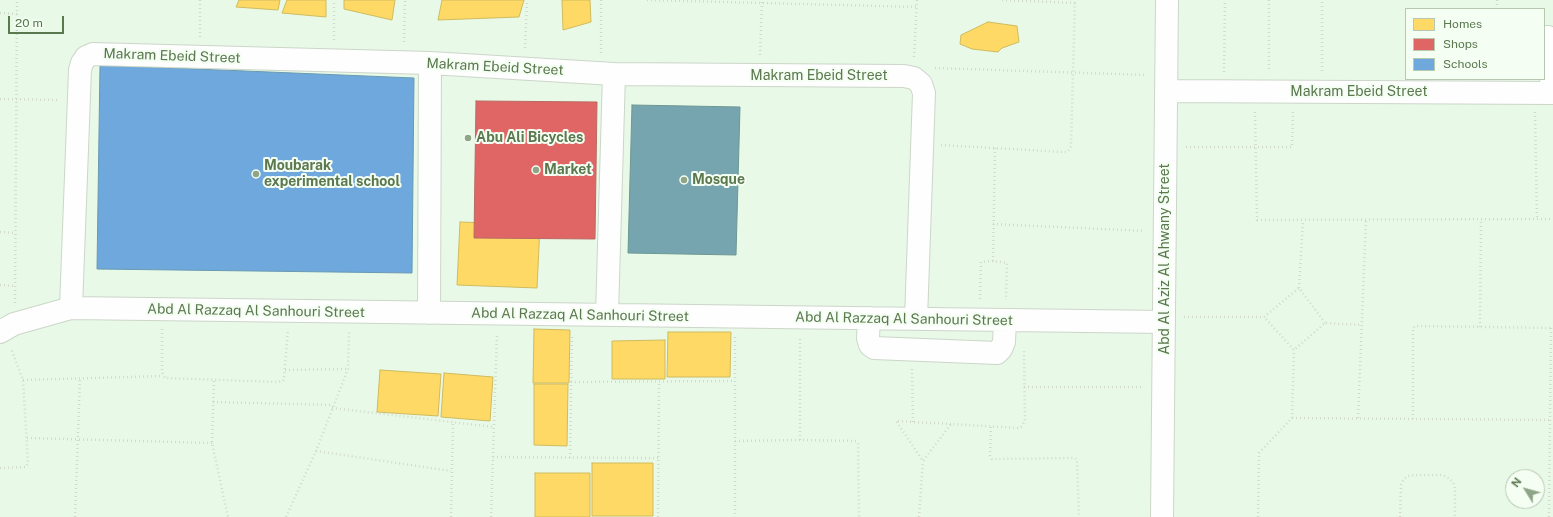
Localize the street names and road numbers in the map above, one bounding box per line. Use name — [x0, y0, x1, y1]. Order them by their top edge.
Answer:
street label: Makram Ebeid Street — [103, 45, 241, 67]
street label: Makram Ebeid Street — [426, 55, 564, 79]
street label: Makram Ebeid Street — [750, 68, 888, 84]
street label: Makram Ebeid Street — [1290, 84, 1428, 100]
street label: Abd Al Aziz Al Ahwany Street — [1157, 163, 1173, 355]
street label: Abd Al Razzaq Al Sanhouri Street — [147, 301, 365, 321]
street label: Abd Al Razzaq Al Sanhouri Street — [471, 305, 689, 325]
street label: Abd Al Razzaq Al Sanhouri Street — [795, 309, 1013, 329]

